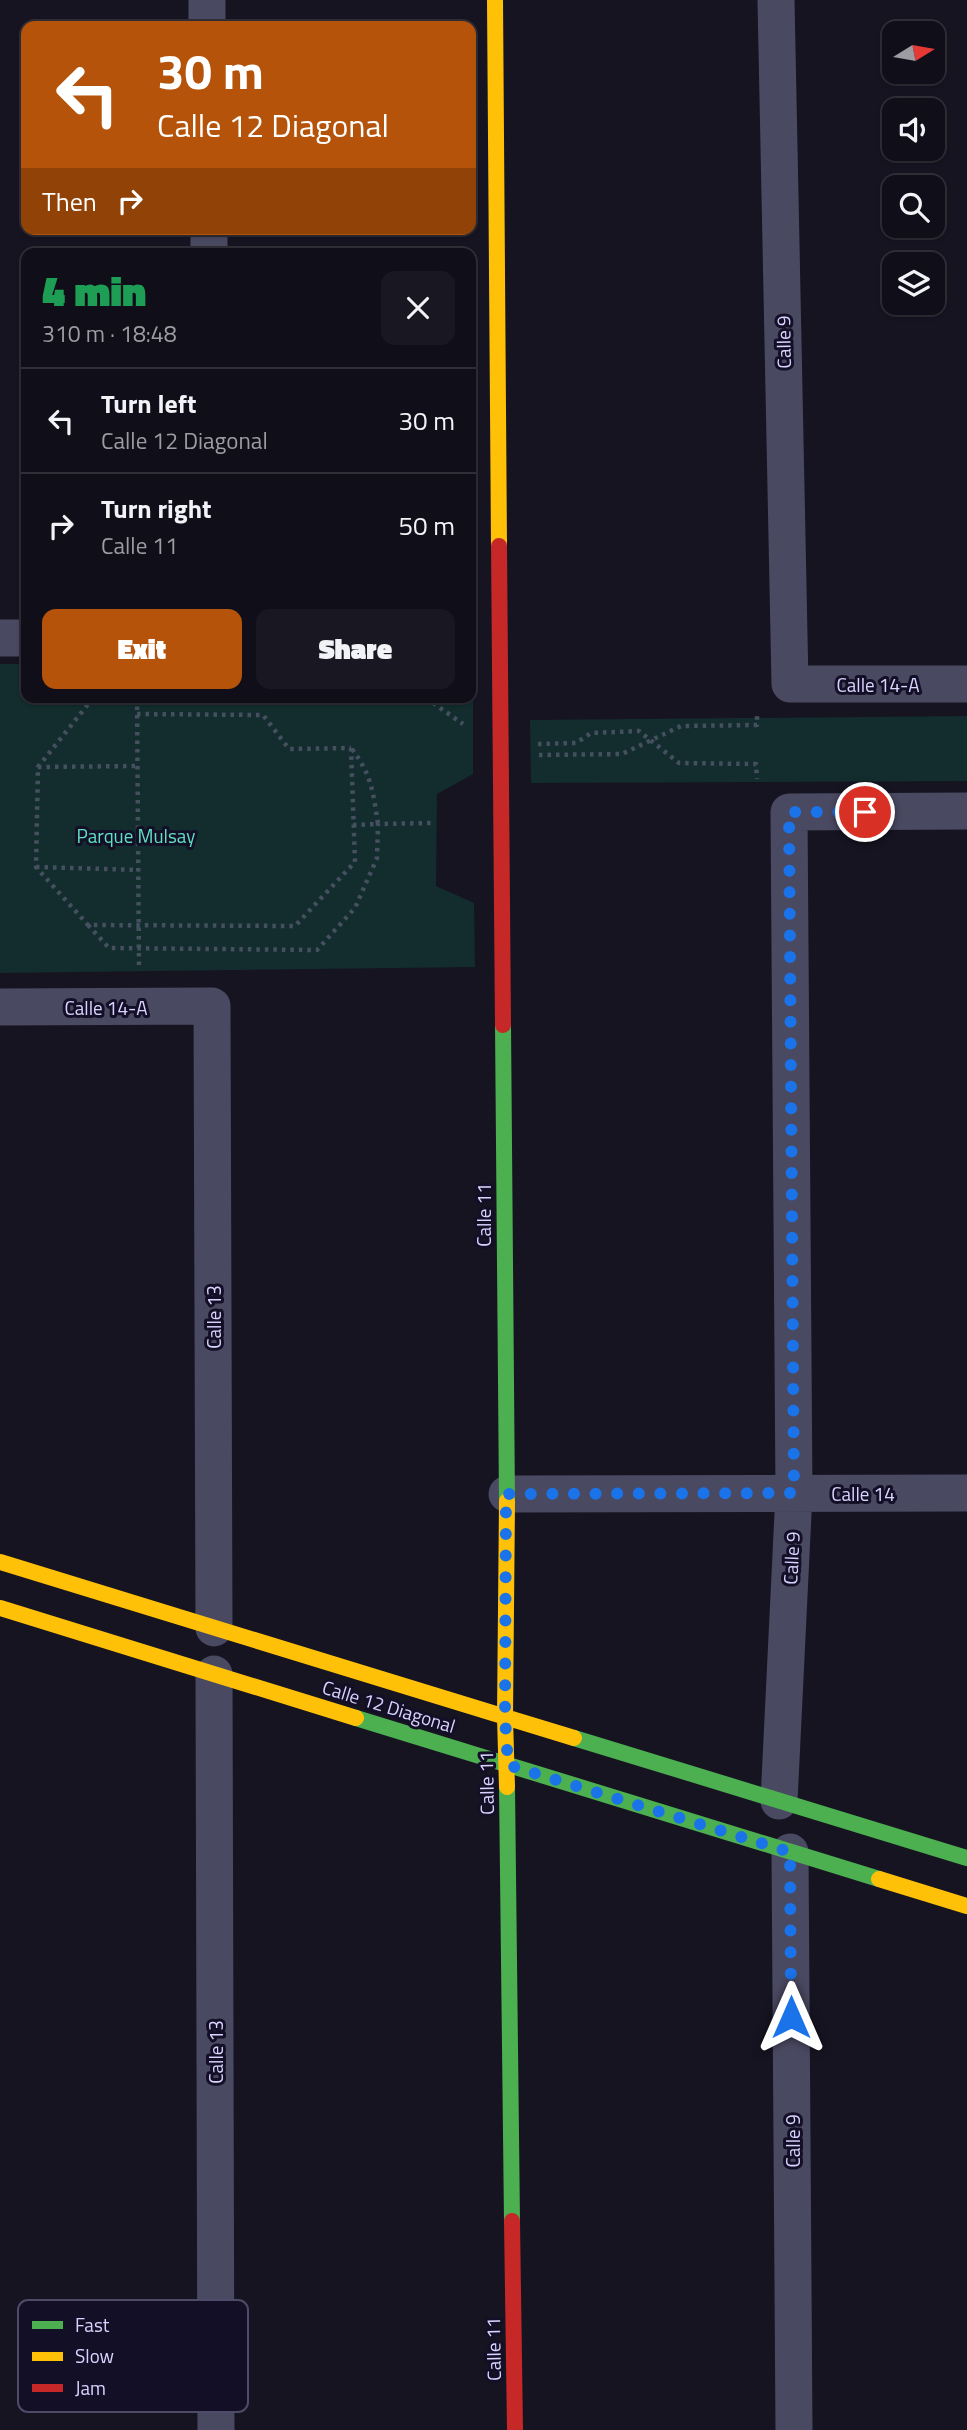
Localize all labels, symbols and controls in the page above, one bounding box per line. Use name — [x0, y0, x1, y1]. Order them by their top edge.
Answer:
north arrow — [882, 21, 945, 84]
map controls — [882, 21, 945, 315]
text: 30 m — [157, 33, 264, 108]
icon: left — [42, 49, 133, 140]
button: sound — [882, 98, 945, 161]
text: Calle 12 Diagonal — [157, 101, 389, 149]
button: search — [882, 175, 945, 238]
text: Then — [42, 182, 97, 221]
icon: right — [111, 182, 149, 220]
button: layers — [882, 252, 945, 315]
text: 4 min — [42, 258, 146, 322]
button: close — [381, 271, 455, 345]
street label: Calle 9 — [768, 315, 798, 369]
text: 310 m · 18:48 — [42, 316, 177, 351]
text: Turn left — [101, 384, 196, 423]
text: 30 m — [398, 401, 455, 440]
icon: left — [42, 402, 80, 440]
text: Calle 12 Diagonal — [101, 423, 268, 458]
text: Turn right — [101, 489, 212, 528]
text: 50 m — [398, 506, 455, 545]
icon: right — [42, 507, 80, 545]
text: Calle 11 — [101, 528, 178, 563]
button: Exit — [42, 609, 242, 689]
button: Share — [256, 609, 455, 689]
street label: Calle 14-A — [836, 670, 920, 699]
pin — [835, 782, 895, 842]
icon: arrive — [846, 793, 884, 831]
park label: Parque Mulsay — [77, 821, 195, 850]
street label: Calle 14-A — [64, 993, 148, 1022]
street label: Calle 11 — [469, 1183, 498, 1247]
street label: Calle 13 — [199, 1285, 228, 1349]
street label: Calle 14 — [831, 1479, 895, 1508]
street label: Calle 9 — [775, 1531, 807, 1585]
street label: Calle 12 Diagonal — [319, 1672, 459, 1740]
street label: Calle 11 — [471, 1751, 501, 1815]
position arrow — [754, 1980, 828, 2054]
street label: Calle 13 — [201, 2020, 230, 2084]
street label: Calle 9 — [778, 2114, 807, 2168]
legend — [18, 2300, 248, 2412]
text: Fast — [75, 2310, 110, 2339]
street label: Calle 11 — [478, 2317, 508, 2381]
text: Slow — [75, 2341, 114, 2370]
text: Jam — [75, 2373, 106, 2402]

